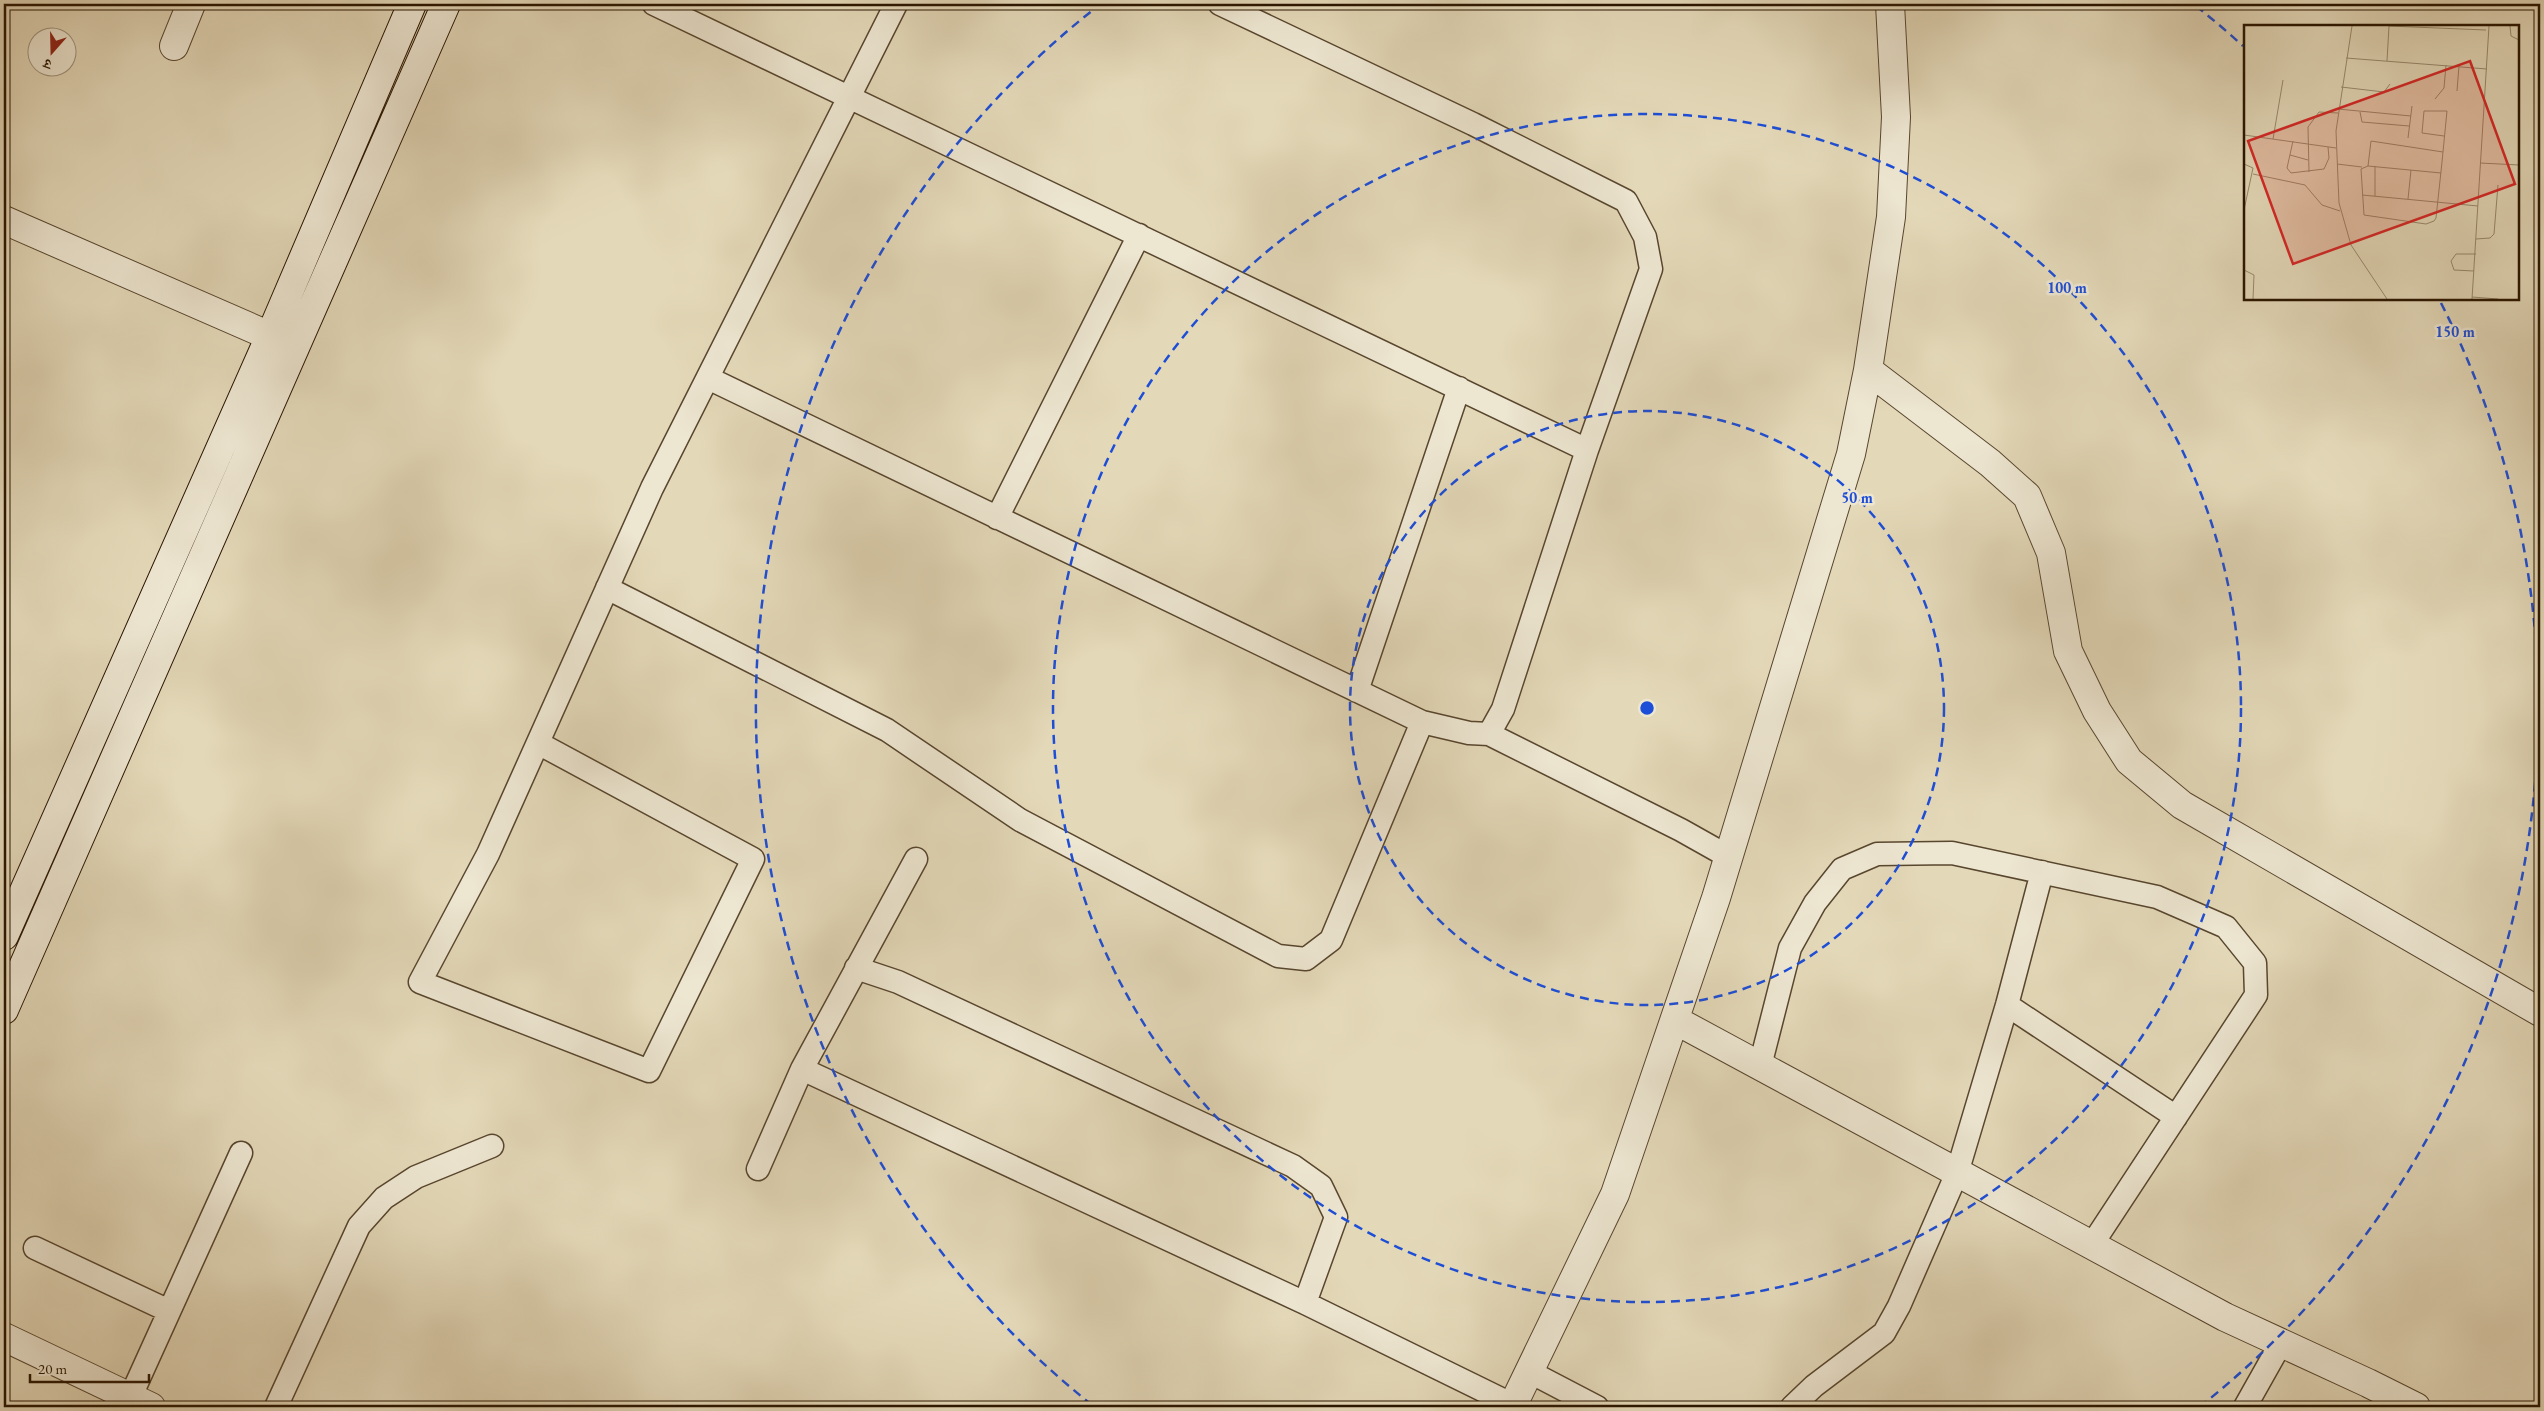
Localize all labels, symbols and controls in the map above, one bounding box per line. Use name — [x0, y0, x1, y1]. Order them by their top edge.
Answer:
inset map — [2244, 25, 2519, 300]
north arrow — [28, 28, 78, 78]
text: उ — [40, 54, 55, 74]
text: 100 m — [2047, 278, 2087, 297]
text: 150 m — [2435, 322, 2475, 341]
text: 50 m — [1841, 488, 1873, 507]
centre of rings — [1638, 699, 1656, 717]
scale bar — [30, 1351, 149, 1383]
text: 20 m — [38, 1359, 67, 1378]

